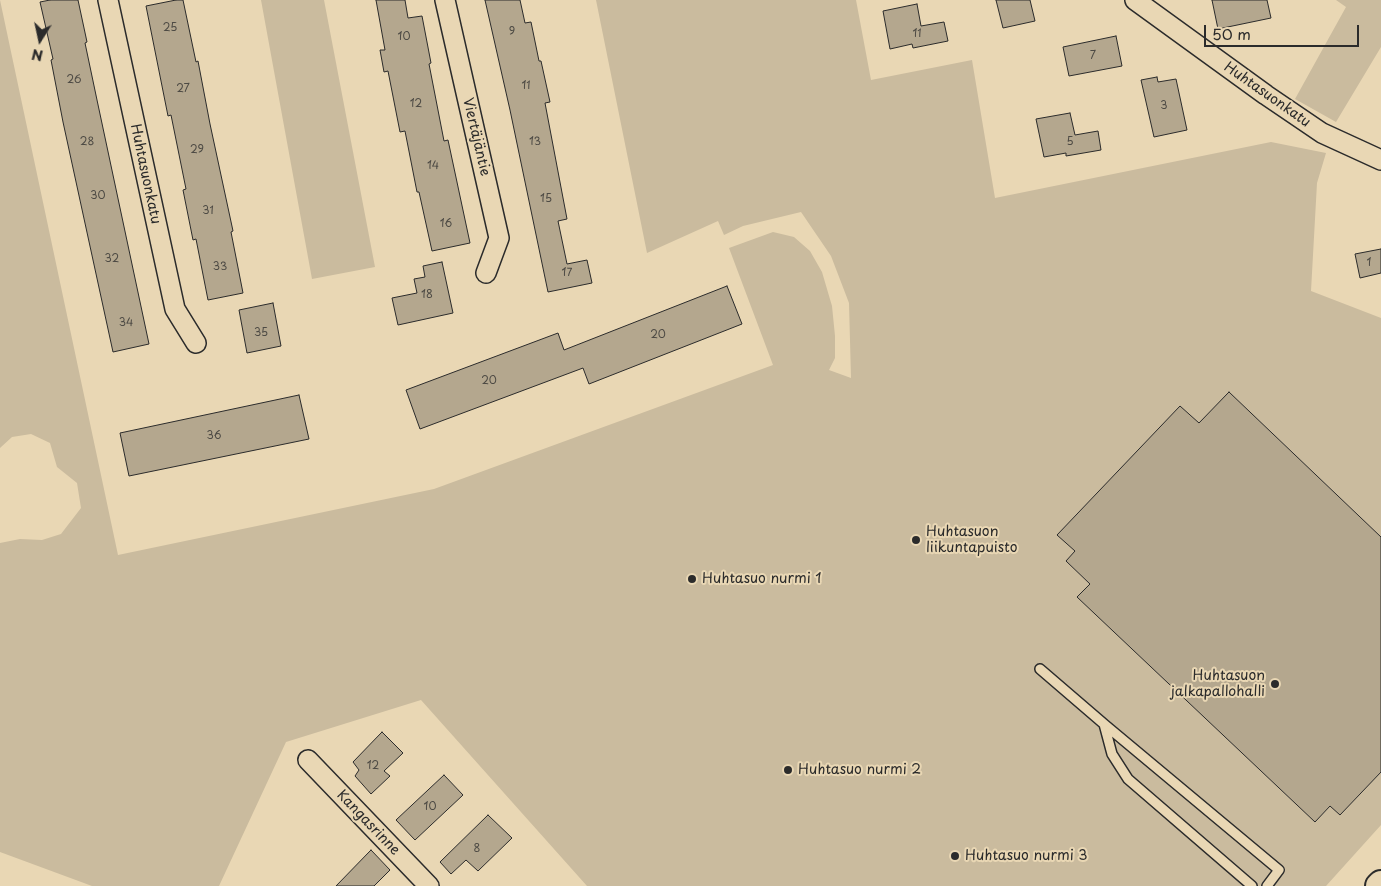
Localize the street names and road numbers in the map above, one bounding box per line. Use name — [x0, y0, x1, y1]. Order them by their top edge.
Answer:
street label: Huhtasuonkatu — [1220, 59, 1314, 131]
street label: Viertäjäntie — [459, 96, 493, 178]
street label: Huhtasuonkatu — [126, 122, 164, 226]
street label: Kangasrinne — [333, 787, 403, 859]

